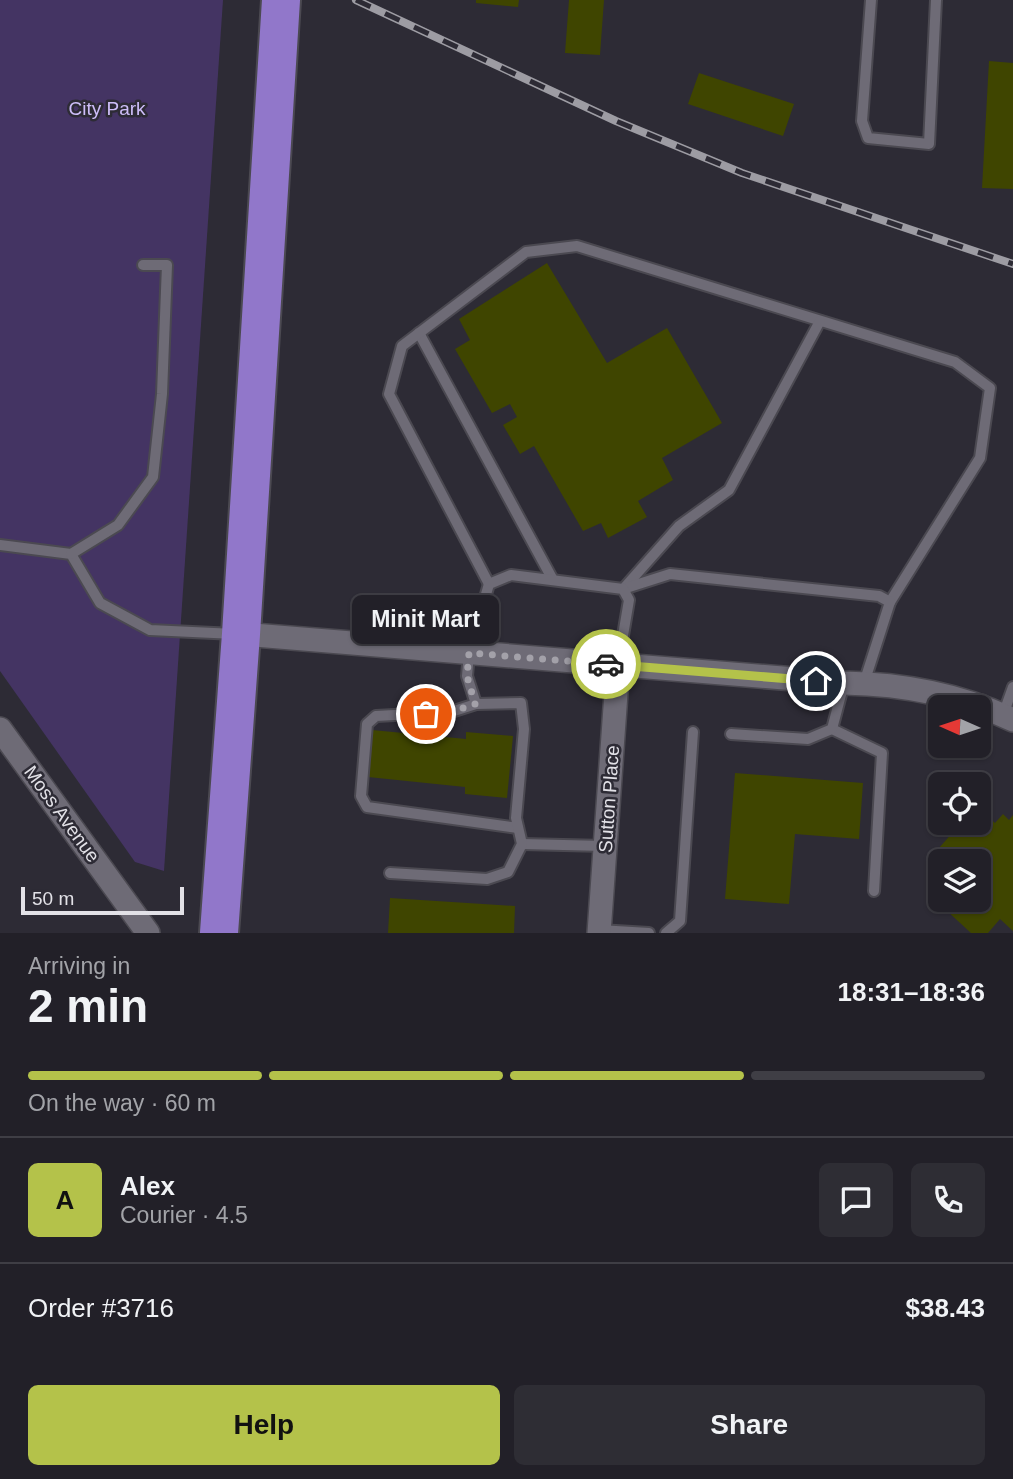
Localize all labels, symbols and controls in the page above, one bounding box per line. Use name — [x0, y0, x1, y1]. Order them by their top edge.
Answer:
park label: City Park — [68, 98, 146, 119]
callout: Minit Mart — [352, 595, 500, 644]
text: Minit Mart — [371, 606, 480, 632]
courier — [571, 629, 641, 699]
icon: car — [587, 645, 625, 683]
pin — [786, 651, 846, 711]
icon: home — [797, 662, 835, 700]
pin — [396, 684, 456, 744]
icon: bag — [407, 695, 445, 733]
north arrow — [928, 695, 990, 758]
map controls — [928, 695, 991, 912]
street label: Sutton Place — [595, 745, 623, 853]
street label: Moss Avenue — [20, 762, 104, 866]
button: locate — [928, 772, 991, 835]
button: layers — [928, 849, 991, 912]
scale bar — [21, 884, 184, 916]
text: 50 m — [32, 888, 74, 909]
text: Arriving in — [28, 953, 130, 979]
text: 18:31–18:36 — [838, 977, 985, 1007]
text: 2 min — [28, 980, 148, 1032]
text: On the way · 60 m — [28, 1090, 216, 1116]
button: chat — [819, 1163, 893, 1237]
button: phone — [911, 1163, 985, 1237]
text: Alex — [120, 1171, 175, 1201]
text: A — [56, 1185, 74, 1215]
text: Courier · 4.5 — [120, 1202, 248, 1228]
text: Order #3716 — [28, 1293, 174, 1323]
text: $38.43 — [905, 1293, 985, 1323]
button: Help — [28, 1385, 500, 1465]
button: Share — [514, 1385, 985, 1465]

